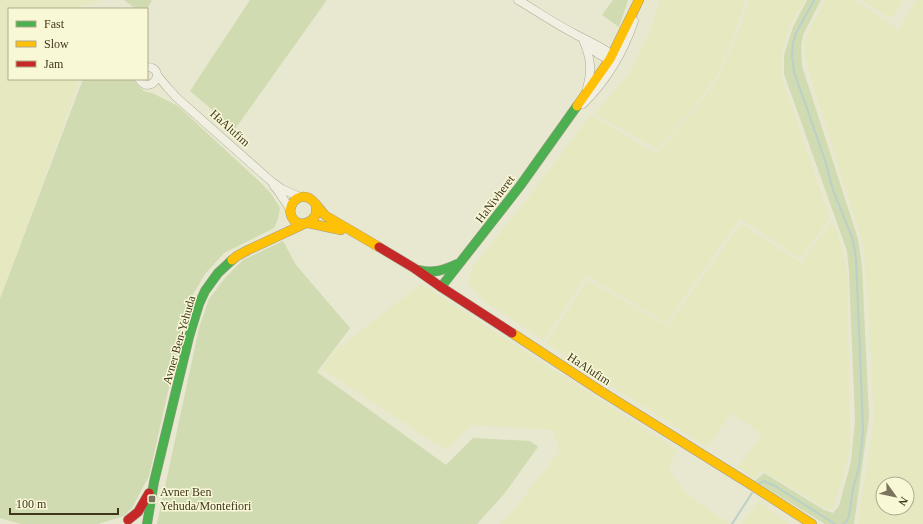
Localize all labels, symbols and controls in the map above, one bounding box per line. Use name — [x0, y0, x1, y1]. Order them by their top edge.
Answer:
legend — [8, 8, 148, 80]
text: Fast — [44, 17, 65, 31]
text: Slow — [44, 37, 69, 51]
text: Jam — [44, 57, 64, 71]
street label: HaAlufim — [207, 107, 253, 150]
street label: HaNivheret — [473, 172, 518, 226]
street label: Avner Ben-Yehuda — [160, 293, 199, 386]
street label: HaAlufim — [565, 350, 614, 388]
north arrow — [875, 476, 915, 516]
place label: Avner Ben Yehuda/Montefiori — [160, 485, 252, 513]
scale bar — [10, 490, 118, 516]
marker: Avner Ben Yehuda/Montefiori — [147, 494, 157, 504]
text: N — [896, 495, 911, 508]
text: 100 m — [16, 497, 47, 511]

